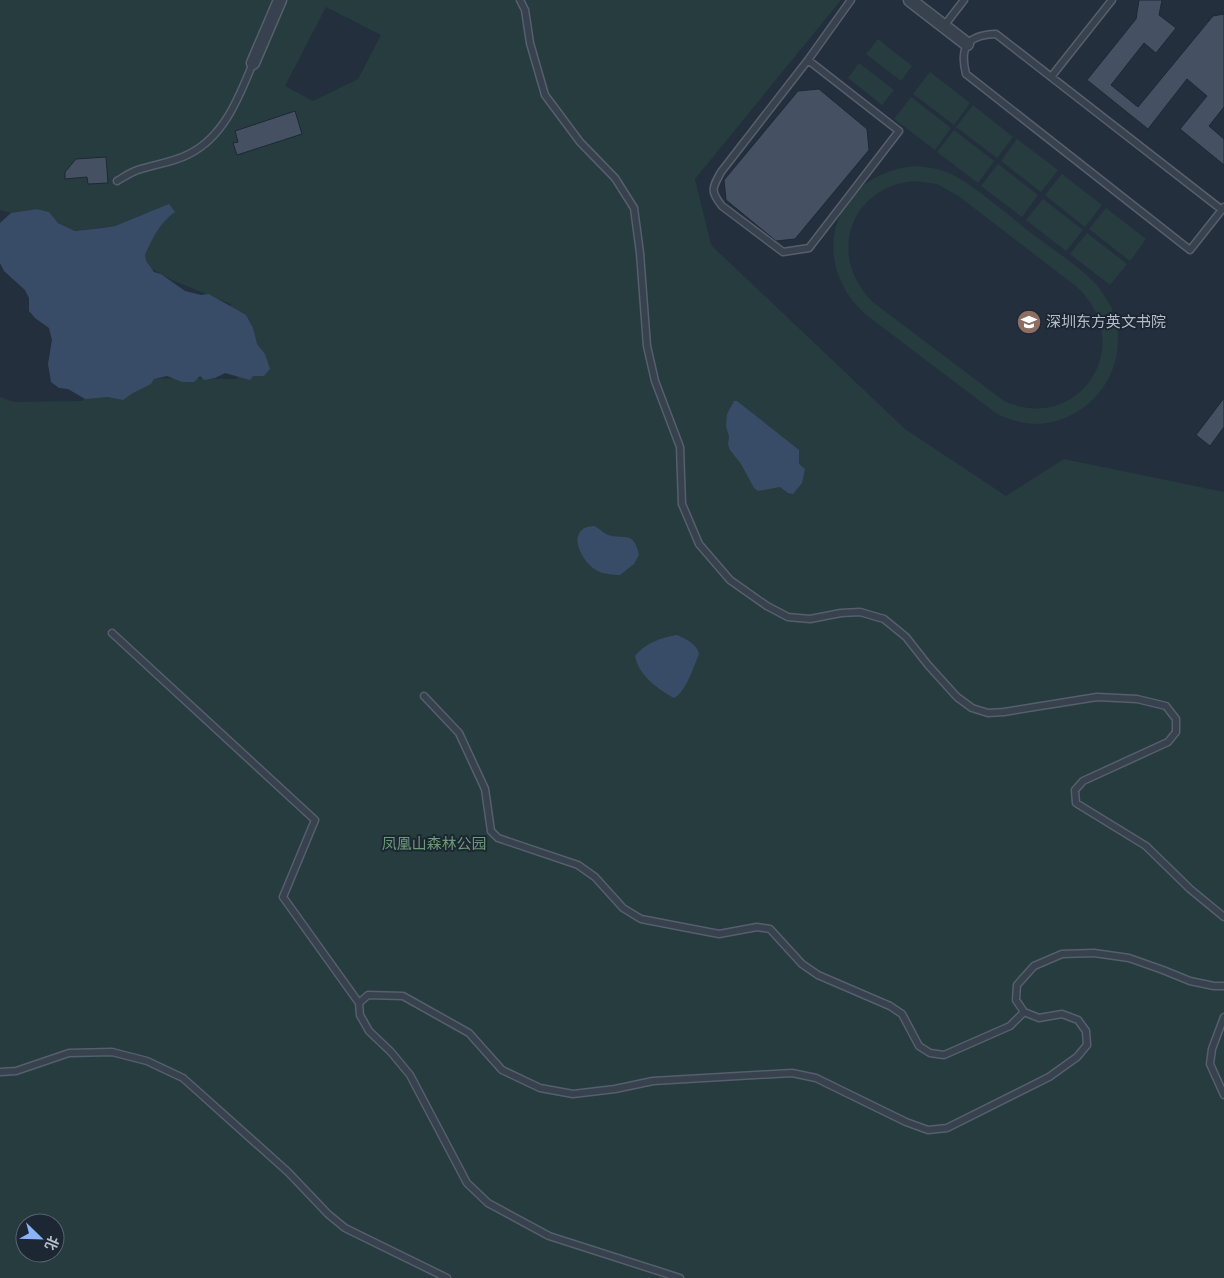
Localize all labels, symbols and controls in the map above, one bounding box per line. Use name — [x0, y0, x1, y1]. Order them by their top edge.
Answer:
school or university icon: 深圳东方英文书院 — [1016, 309, 1042, 335]
place label: 深圳东方英文书院 — [1046, 313, 1166, 331]
park label: 凤凰山森林公园 — [381, 835, 487, 853]
north arrow — [15, 1213, 65, 1263]
text: 北 — [41, 1233, 62, 1253]

